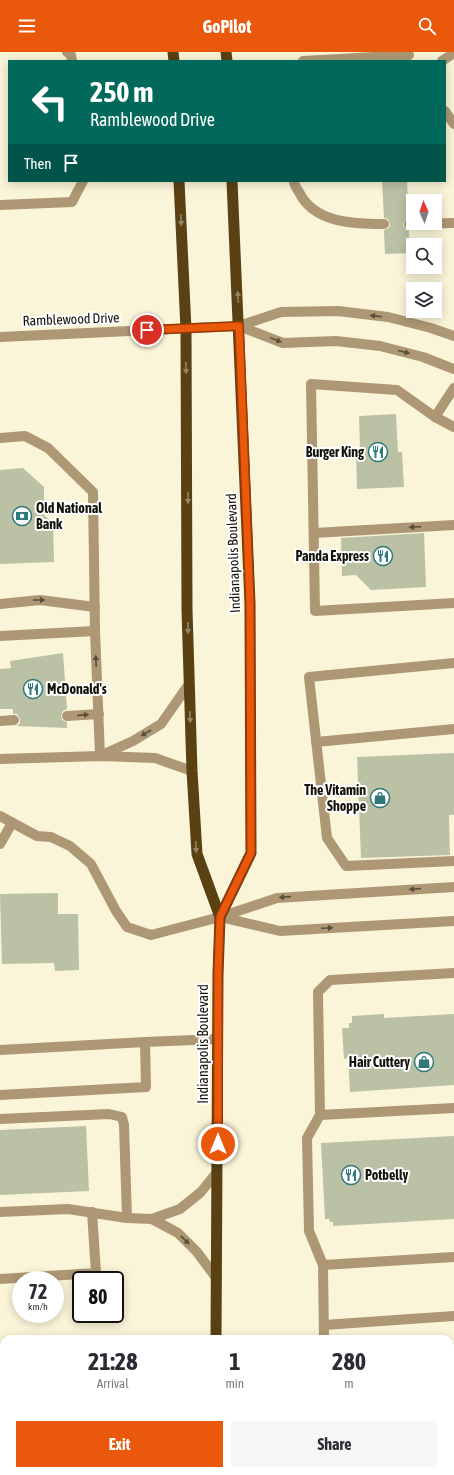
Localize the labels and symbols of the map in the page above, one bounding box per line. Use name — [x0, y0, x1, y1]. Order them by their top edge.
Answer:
north arrow — [406, 194, 442, 230]
one-way arrow — [178, 214, 184, 227]
one-way arrow — [234, 291, 241, 303]
street label: Ramblewood Drive — [22, 309, 120, 329]
one-way arrow — [370, 312, 382, 319]
pin — [130, 313, 164, 347]
one-way arrow — [270, 337, 282, 343]
one-way arrow — [398, 350, 410, 356]
one-way arrow — [183, 362, 189, 375]
restaurant icon: Burger King — [367, 441, 389, 463]
place label: Burger King — [306, 444, 365, 460]
one-way arrow — [185, 492, 191, 505]
street label: Indianapolis Boulevard — [223, 493, 243, 613]
place label: Old National Bank — [36, 500, 102, 532]
bank icon: Old National Bank — [11, 505, 33, 527]
one-way arrow — [409, 524, 421, 531]
restaurant icon: Panda Express — [372, 545, 394, 567]
place label: Panda Express — [295, 548, 369, 564]
one-way arrow — [33, 597, 46, 603]
one-way arrow — [185, 622, 191, 635]
one-way arrow — [93, 655, 100, 667]
restaurant icon: McDonald's — [22, 678, 44, 700]
place label: McDonald's — [47, 681, 107, 697]
one-way arrow — [187, 711, 193, 724]
one-way arrow — [77, 712, 89, 718]
one-way arrow — [141, 729, 151, 737]
place label: The Vitamin Shoppe — [304, 782, 366, 814]
shop icon: The Vitamin Shoppe — [369, 787, 391, 809]
one-way arrow — [193, 841, 200, 853]
one-way arrow — [408, 886, 421, 892]
one-way arrow — [279, 894, 291, 901]
one-way arrow — [321, 925, 334, 931]
street label: Indianapolis Boulevard — [195, 984, 211, 1104]
shop icon: Hair Cuttery — [413, 1051, 435, 1073]
place label: Hair Cuttery — [349, 1054, 410, 1070]
position arrow — [197, 1123, 239, 1165]
restaurant icon: Potbelly — [340, 1164, 362, 1186]
place label: Potbelly — [365, 1167, 409, 1183]
one-way arrow — [180, 1235, 190, 1245]
speed limit sign: 80 — [72, 1271, 124, 1323]

